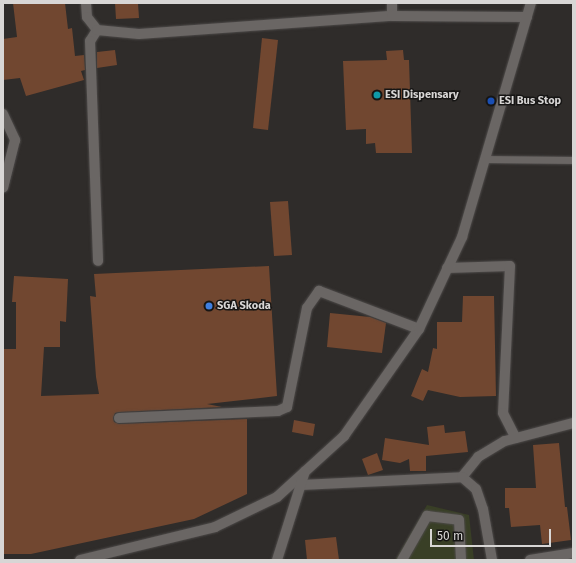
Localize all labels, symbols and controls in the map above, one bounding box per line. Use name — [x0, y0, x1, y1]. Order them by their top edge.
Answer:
place label: ESI Dispensary — [385, 88, 459, 102]
marker: ESI Dispensary — [372, 90, 382, 100]
place label: ESI Bus Stop — [499, 94, 561, 108]
marker: ESI Bus Stop — [486, 96, 496, 106]
place label: SGA Skoda — [217, 299, 271, 313]
marker: SGA Skoda — [204, 301, 214, 311]
scale bar — [432, 521, 553, 547]
text: 50 m — [437, 529, 463, 543]

